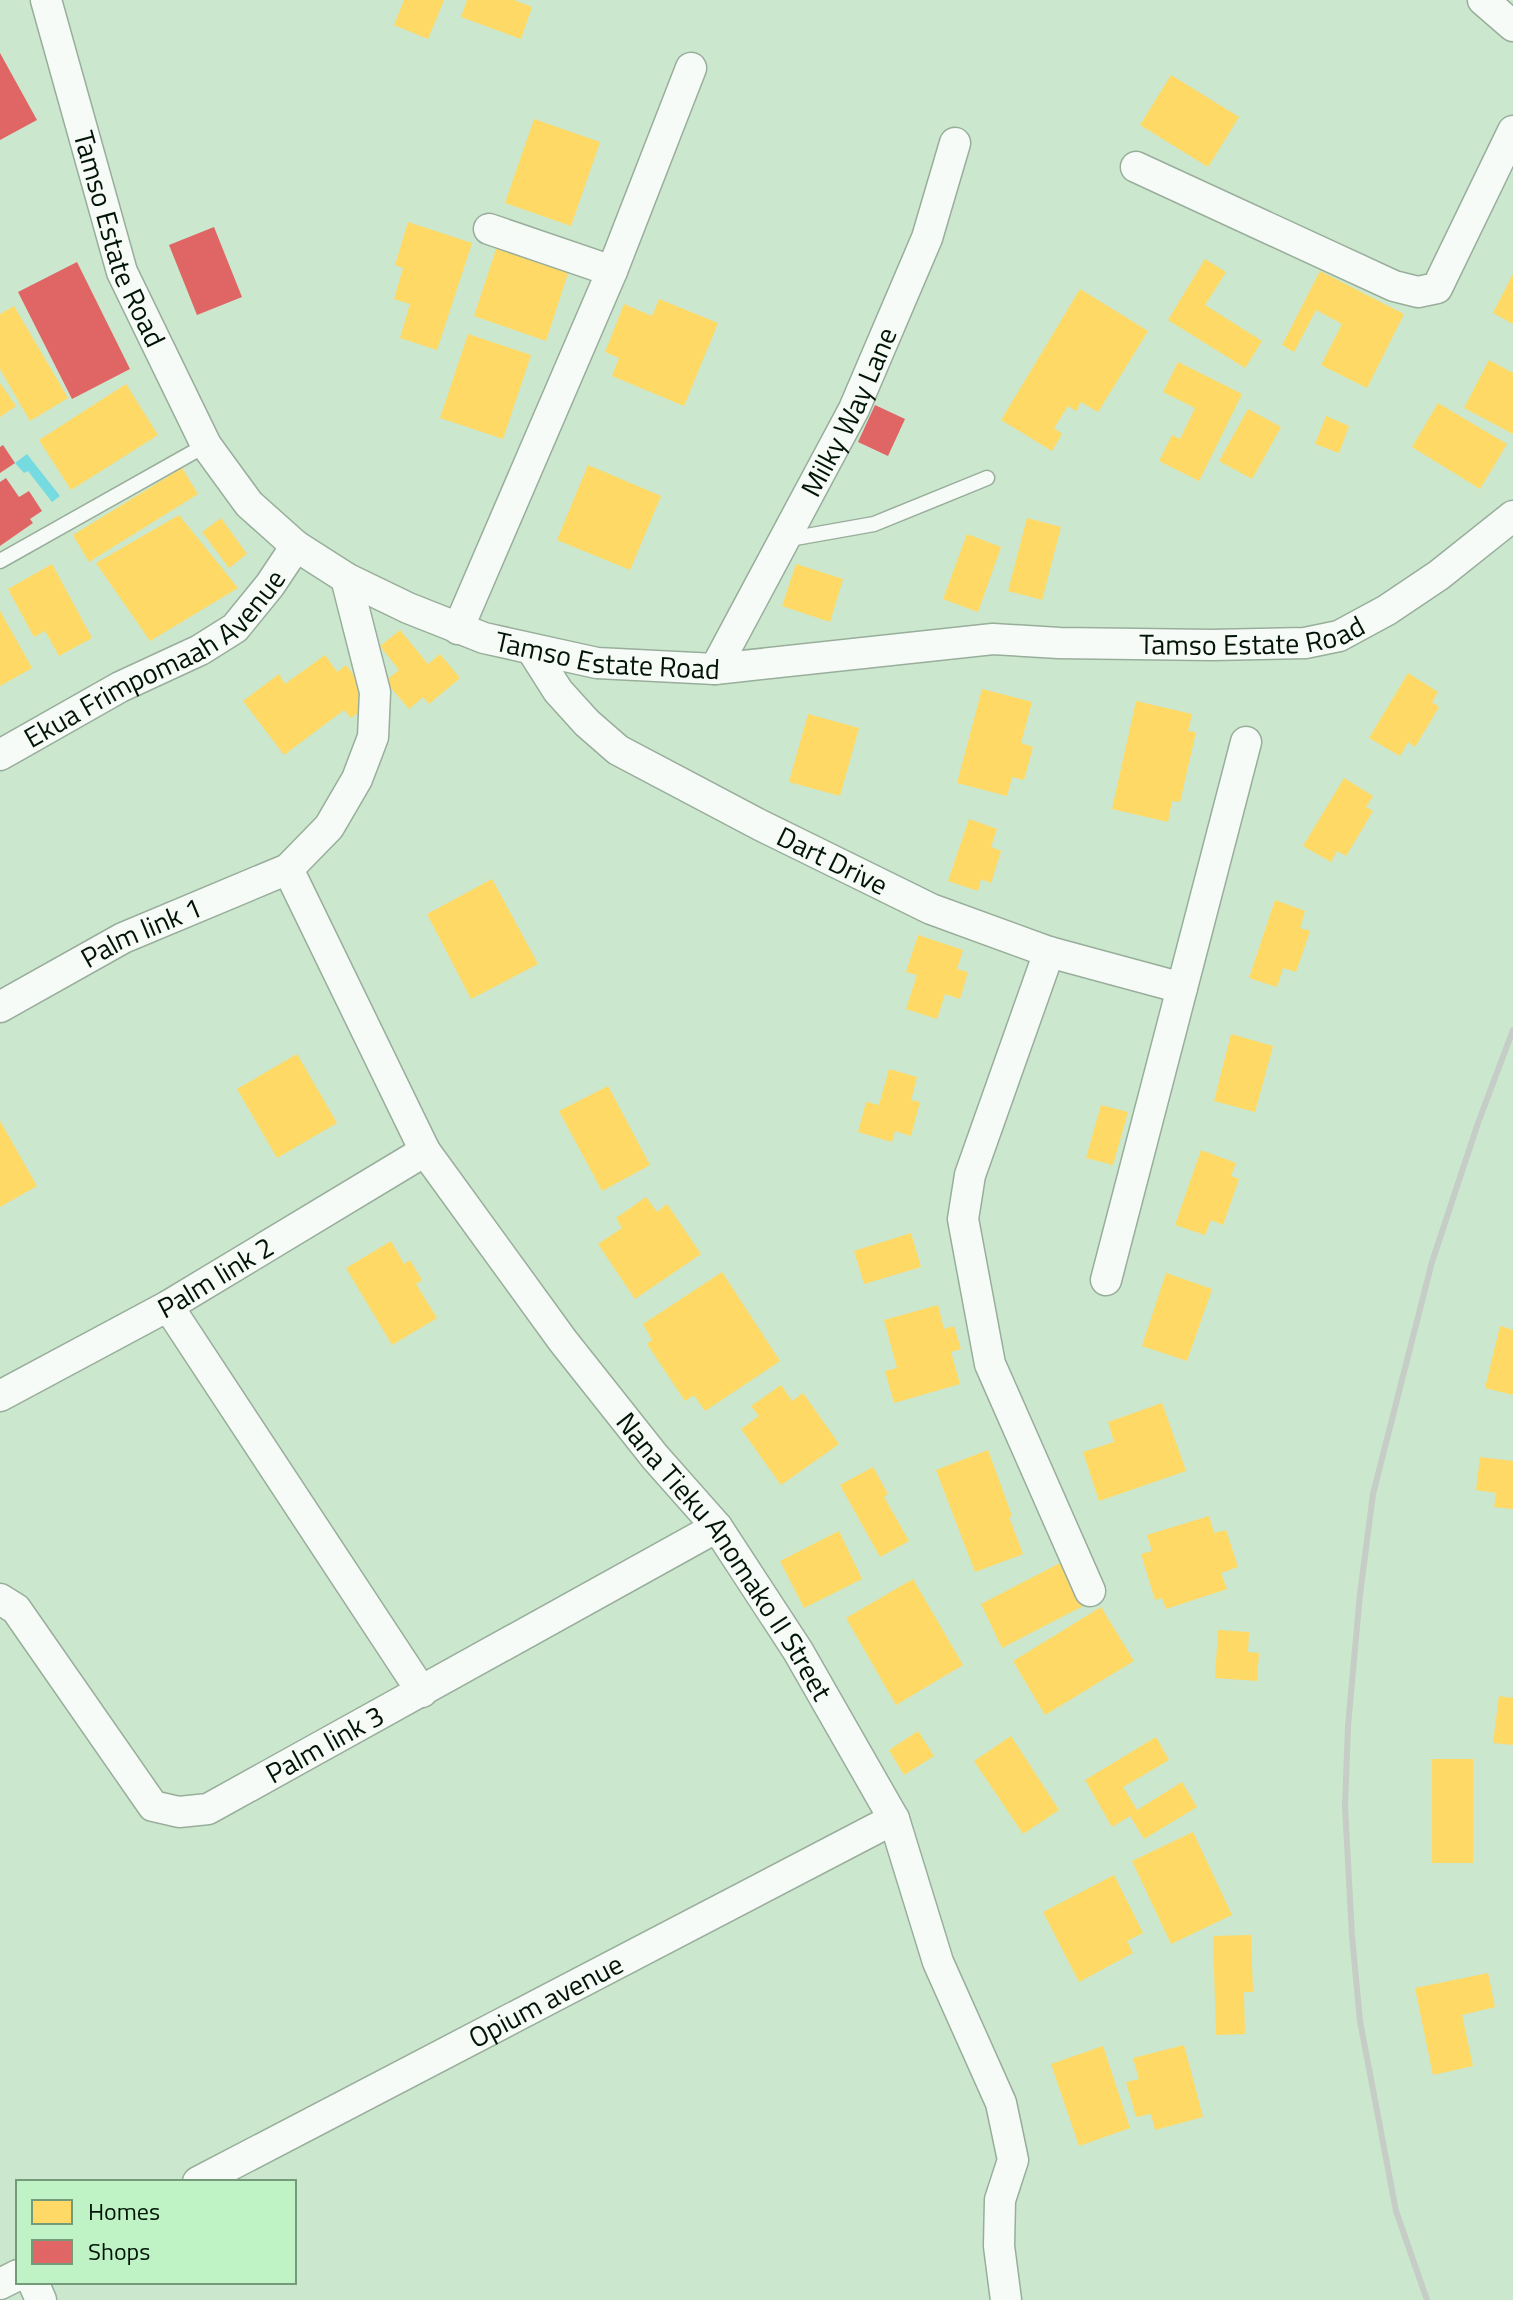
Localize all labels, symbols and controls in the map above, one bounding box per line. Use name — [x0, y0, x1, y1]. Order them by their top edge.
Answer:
street label: Tamso Estate Road — [63, 126, 177, 354]
street label: Milky Way Lane — [789, 320, 908, 504]
street label: Ekua Frimpomaah Avenue — [16, 560, 296, 758]
street label: Tamso Estate Road — [1139, 604, 1372, 666]
street label: Tamso Estate Road — [491, 619, 721, 690]
street label: Dart Drive — [770, 815, 895, 906]
street label: Palm link 1 — [72, 885, 208, 979]
street label: Palm link 2 — [149, 1225, 282, 1329]
street label: Nana Tieku Anomako II Street — [606, 1402, 844, 1708]
street label: Palm link 3 — [257, 1694, 391, 1794]
street label: Opium avenue — [460, 1942, 630, 2058]
legend — [16, 2180, 296, 2284]
text: Homes — [88, 2193, 160, 2229]
text: Shops — [88, 2233, 150, 2269]

